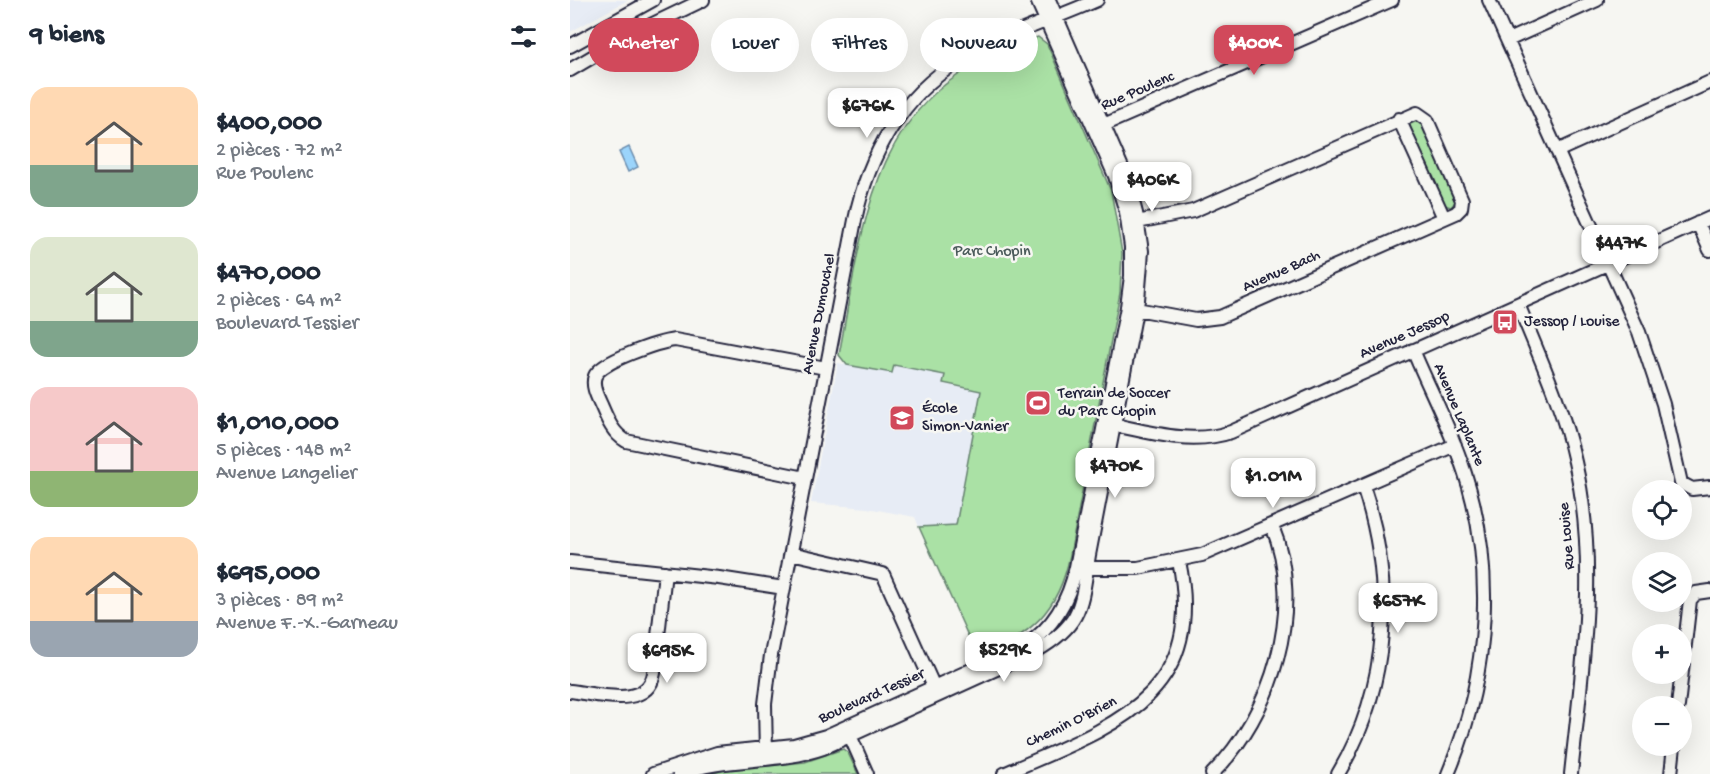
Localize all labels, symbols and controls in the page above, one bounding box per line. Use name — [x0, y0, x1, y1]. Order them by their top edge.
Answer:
chip: Acheter — [588, 18, 699, 72]
chip: Louer — [711, 18, 799, 72]
chip: Filtres — [811, 18, 908, 72]
chip: Nouveau — [920, 18, 1038, 72]
icon: filters — [507, 20, 540, 53]
text: 9 biens — [30, 21, 104, 52]
pin: $400K — [1212, 25, 1296, 76]
text: $400K — [1228, 33, 1280, 56]
street label: Rue Poulenc — [1099, 68, 1178, 116]
pin: $676K — [825, 88, 909, 139]
text: $676K — [842, 96, 892, 119]
text: $400,000 — [216, 109, 322, 140]
icon: home — [78, 111, 150, 183]
text: 2 pièces · 72 m² — [216, 140, 342, 163]
pin: $406K — [1110, 162, 1194, 213]
text: Rue Poulenc — [216, 163, 313, 186]
text: $406K — [1127, 170, 1177, 193]
pin: $447K — [1578, 225, 1662, 276]
text: $447K — [1595, 233, 1645, 256]
park label: Parc Chopin — [952, 243, 1031, 262]
street label: Avenue Bach — [1240, 246, 1324, 298]
street label: Avenue Dumouchel — [799, 252, 841, 376]
text: $470,000 — [216, 259, 321, 290]
icon: home — [78, 261, 150, 333]
text: 2 pièces · 64 m² — [216, 290, 342, 313]
bus stop icon: Jessop / Louise — [1490, 307, 1520, 337]
street label: Avenue Jessop — [1357, 308, 1453, 364]
text: Boulevard Tessier — [216, 313, 359, 336]
place label: Jessop / Louise — [1524, 313, 1620, 332]
street label: Avenue Laplante — [1428, 361, 1488, 470]
place label: Terrain de Soccer du Parc Chopin — [1057, 385, 1171, 422]
sports icon: Terrain de Soccer du Parc Chopin — [1023, 388, 1053, 418]
place label: École Simon-Vanier — [922, 400, 1009, 437]
school or university icon: École Simon-Vanier — [887, 403, 917, 433]
text: $1,010,000 — [216, 409, 339, 440]
icon: home — [78, 411, 150, 483]
text: 5 pièces · 148 m² — [216, 440, 351, 463]
pin: $470K — [1073, 448, 1157, 499]
text: $470K — [1089, 456, 1141, 479]
pin: $1.01M — [1224, 458, 1322, 509]
text: Avenue Langelier — [216, 463, 357, 486]
text: $1.01M — [1245, 466, 1301, 489]
map controls — [1632, 480, 1692, 756]
button: locate — [1632, 480, 1692, 540]
street label: Rue Louise — [1556, 501, 1580, 570]
button: layers — [1632, 552, 1692, 612]
text: $695,000 — [216, 559, 320, 590]
icon: home — [78, 561, 150, 633]
pin: $657K — [1356, 583, 1440, 634]
text: 3 pièces · 89 m² — [216, 590, 344, 613]
text: $657K — [1372, 591, 1424, 614]
text: Avenue F.-X.-Garneau — [216, 613, 398, 636]
button: + — [1632, 624, 1692, 684]
pin: $529K — [962, 632, 1046, 683]
pin: $695K — [625, 633, 709, 684]
text: $529K — [979, 640, 1029, 663]
text: $695K — [642, 641, 692, 664]
street label: Boulevard Tessier — [815, 665, 929, 729]
street label: Chemin O'Brien — [1024, 693, 1121, 753]
button: − — [1632, 696, 1692, 756]

